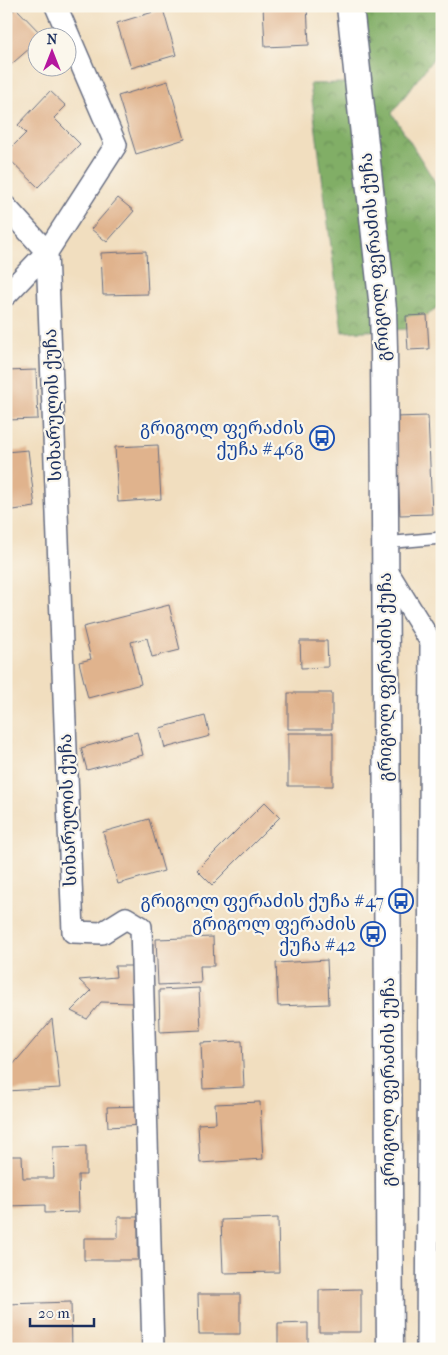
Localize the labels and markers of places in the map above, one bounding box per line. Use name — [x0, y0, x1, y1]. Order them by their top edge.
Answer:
place label: გრიგოლ ფერაძის ქუჩა #46გ — [140, 418, 304, 460]
bus stop icon: გრიგოლ ფერაძის ქუჩა #46გ — [309, 425, 335, 451]
bus stop icon: გრიგოლ ფერაძის ქუჩა #47 — [388, 888, 414, 914]
place label: გრიგოლ ფერაძის ქუჩა #47 — [140, 891, 384, 912]
place label: გრიგოლ ფერაძის ქუჩა #42 — [192, 914, 356, 956]
bus stop icon: გრიგოლ ფერაძის ქუჩა #42 — [360, 921, 386, 947]

